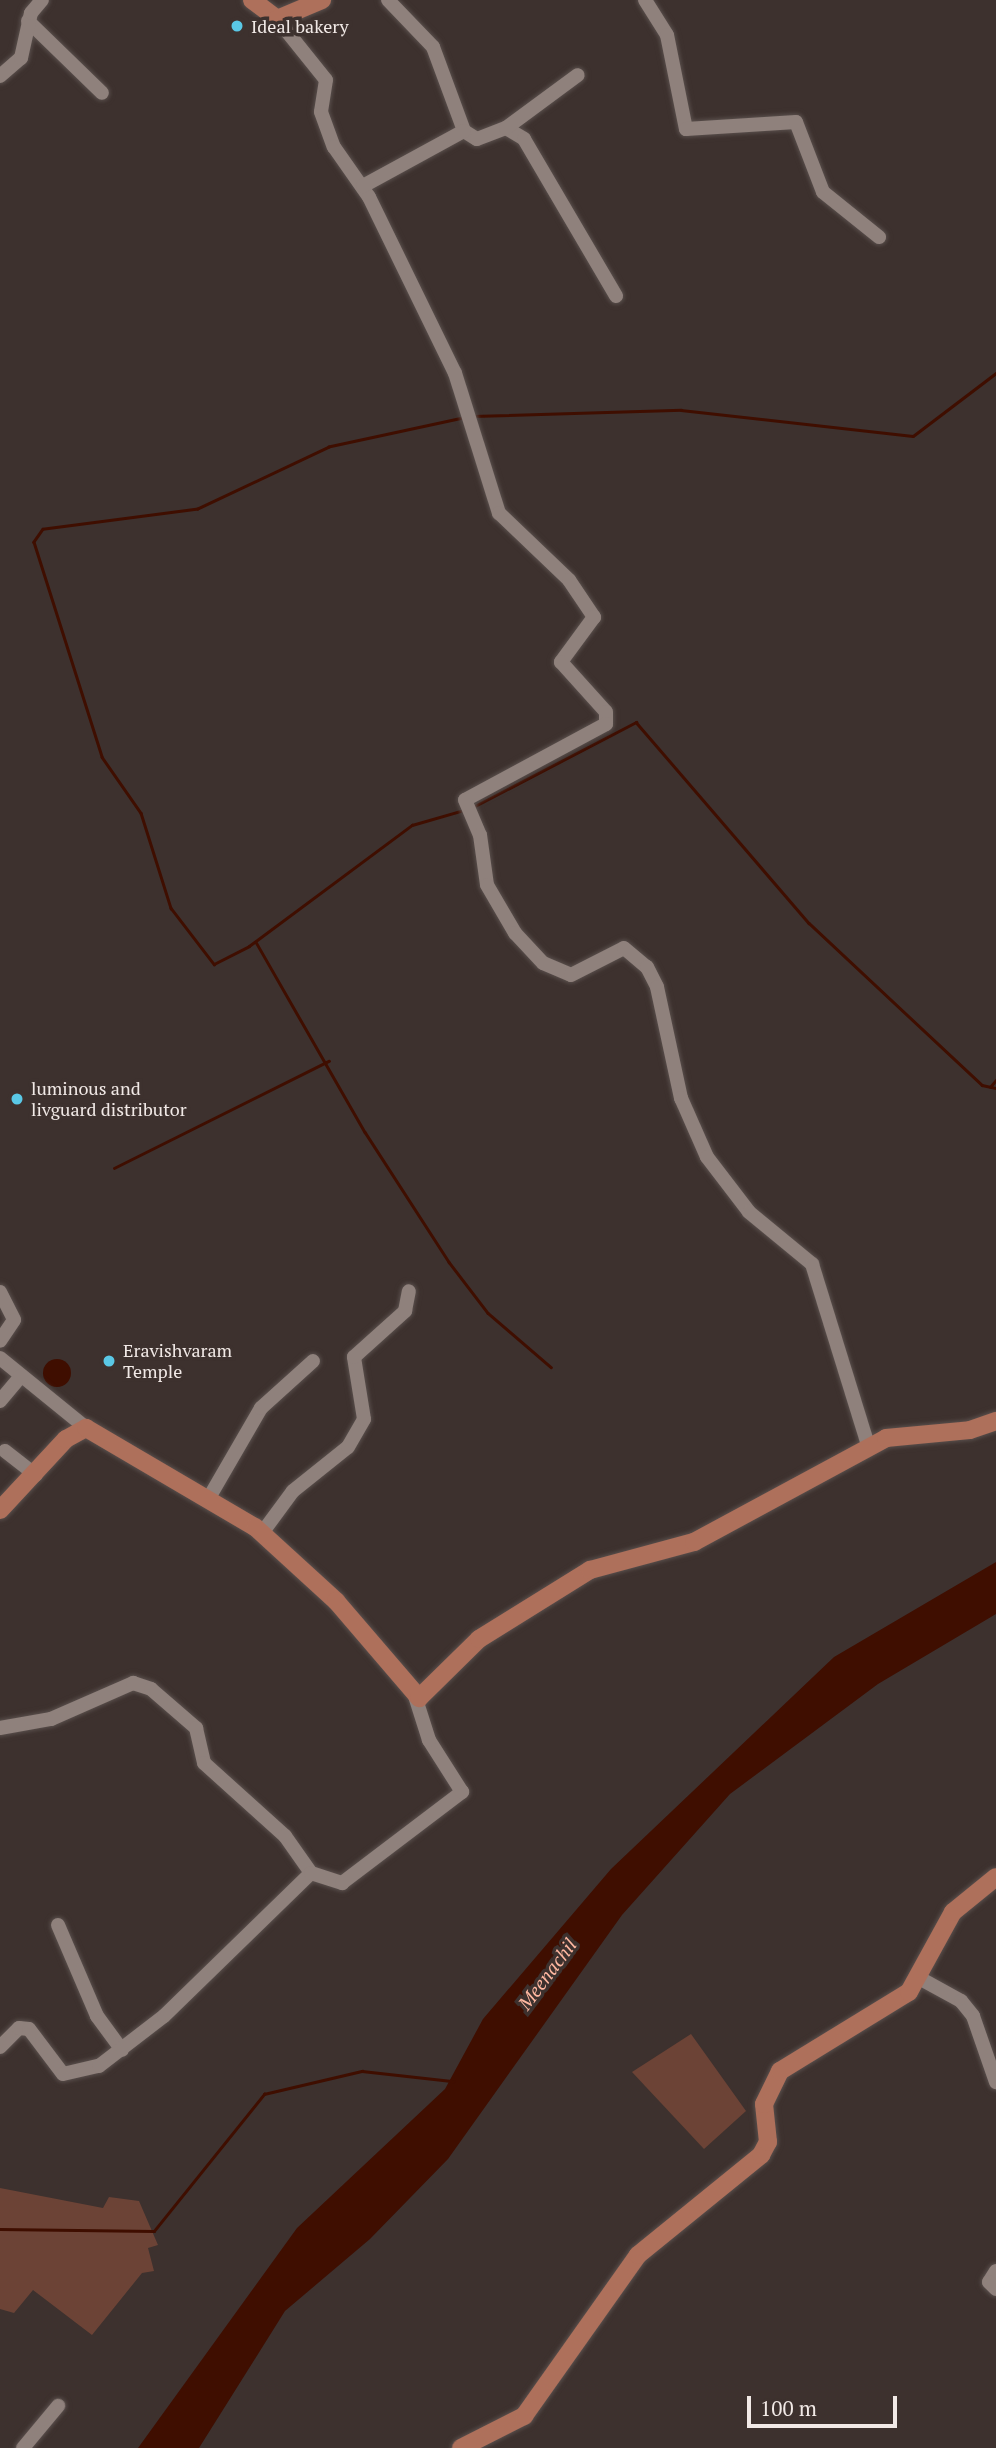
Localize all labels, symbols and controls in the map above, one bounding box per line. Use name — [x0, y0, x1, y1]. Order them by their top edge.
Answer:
place label: Ideal bakery — [251, 15, 349, 37]
marker: Ideal bakery — [229, 18, 245, 34]
place label: luminous and livguard distributor — [31, 1078, 187, 1120]
marker: luminous and livguard distributor — [9, 1091, 25, 1107]
place label: Eravishvaram Temple — [123, 1340, 232, 1382]
marker: Eravishvaram Temple — [101, 1353, 117, 1369]
water label: Meenachil — [513, 1934, 581, 2014]
scale bar — [751, 2382, 902, 2426]
text: 100 m — [760, 2394, 817, 2422]

